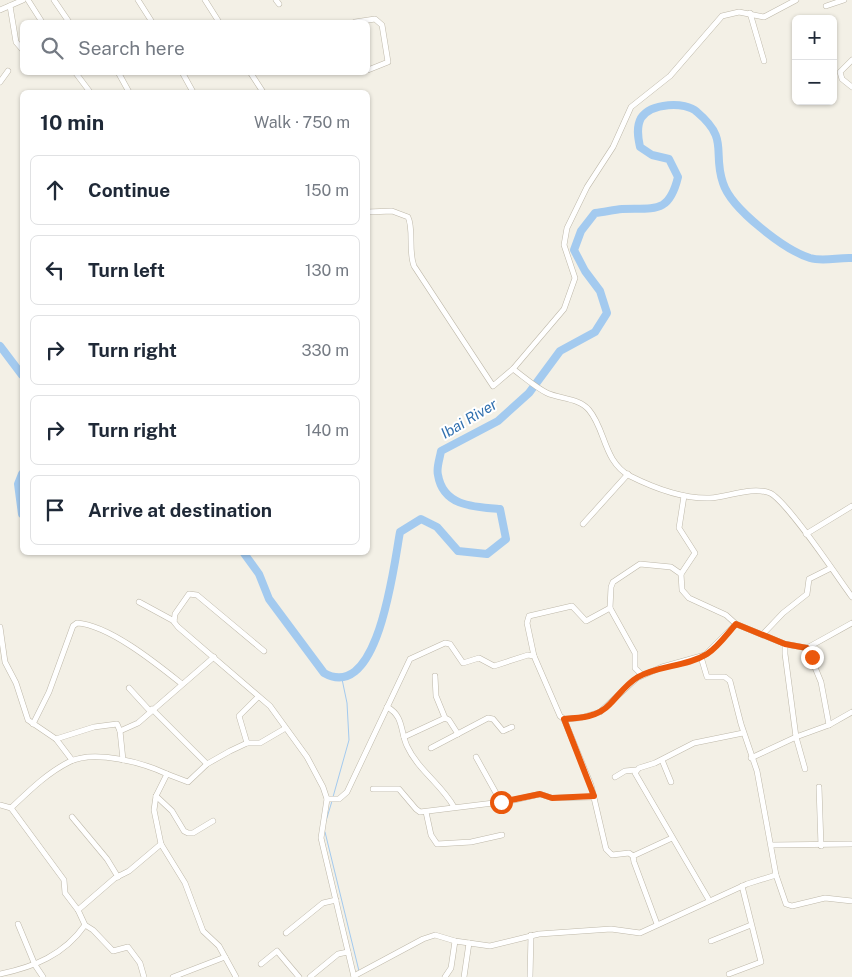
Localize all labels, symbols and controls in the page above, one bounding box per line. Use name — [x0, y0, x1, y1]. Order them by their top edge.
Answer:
map controls — [792, 15, 837, 105]
button: + — [792, 15, 837, 60]
search box — [20, 20, 370, 75]
icon: search — [38, 34, 66, 62]
text: Search here — [78, 37, 185, 59]
button: − — [792, 60, 837, 105]
text: 10 min — [40, 110, 104, 135]
text: Walk · 750 m — [254, 113, 350, 132]
icon: ahead — [41, 176, 69, 204]
text: Continue — [88, 179, 170, 201]
text: 150 m — [305, 181, 349, 200]
icon: left — [41, 256, 69, 284]
text: Turn left — [88, 259, 165, 281]
text: 130 m — [305, 261, 349, 280]
icon: right — [41, 336, 69, 364]
text: Turn right — [88, 339, 177, 361]
text: 330 m — [302, 341, 349, 360]
water label: Ibai River — [438, 395, 500, 442]
icon: right — [41, 416, 69, 444]
text: Turn right — [88, 419, 177, 441]
text: 140 m — [305, 421, 349, 440]
icon: arrive — [41, 496, 69, 524]
text: Arrive at destination — [88, 499, 272, 521]
route end — [801, 646, 824, 669]
route start — [490, 791, 513, 814]

